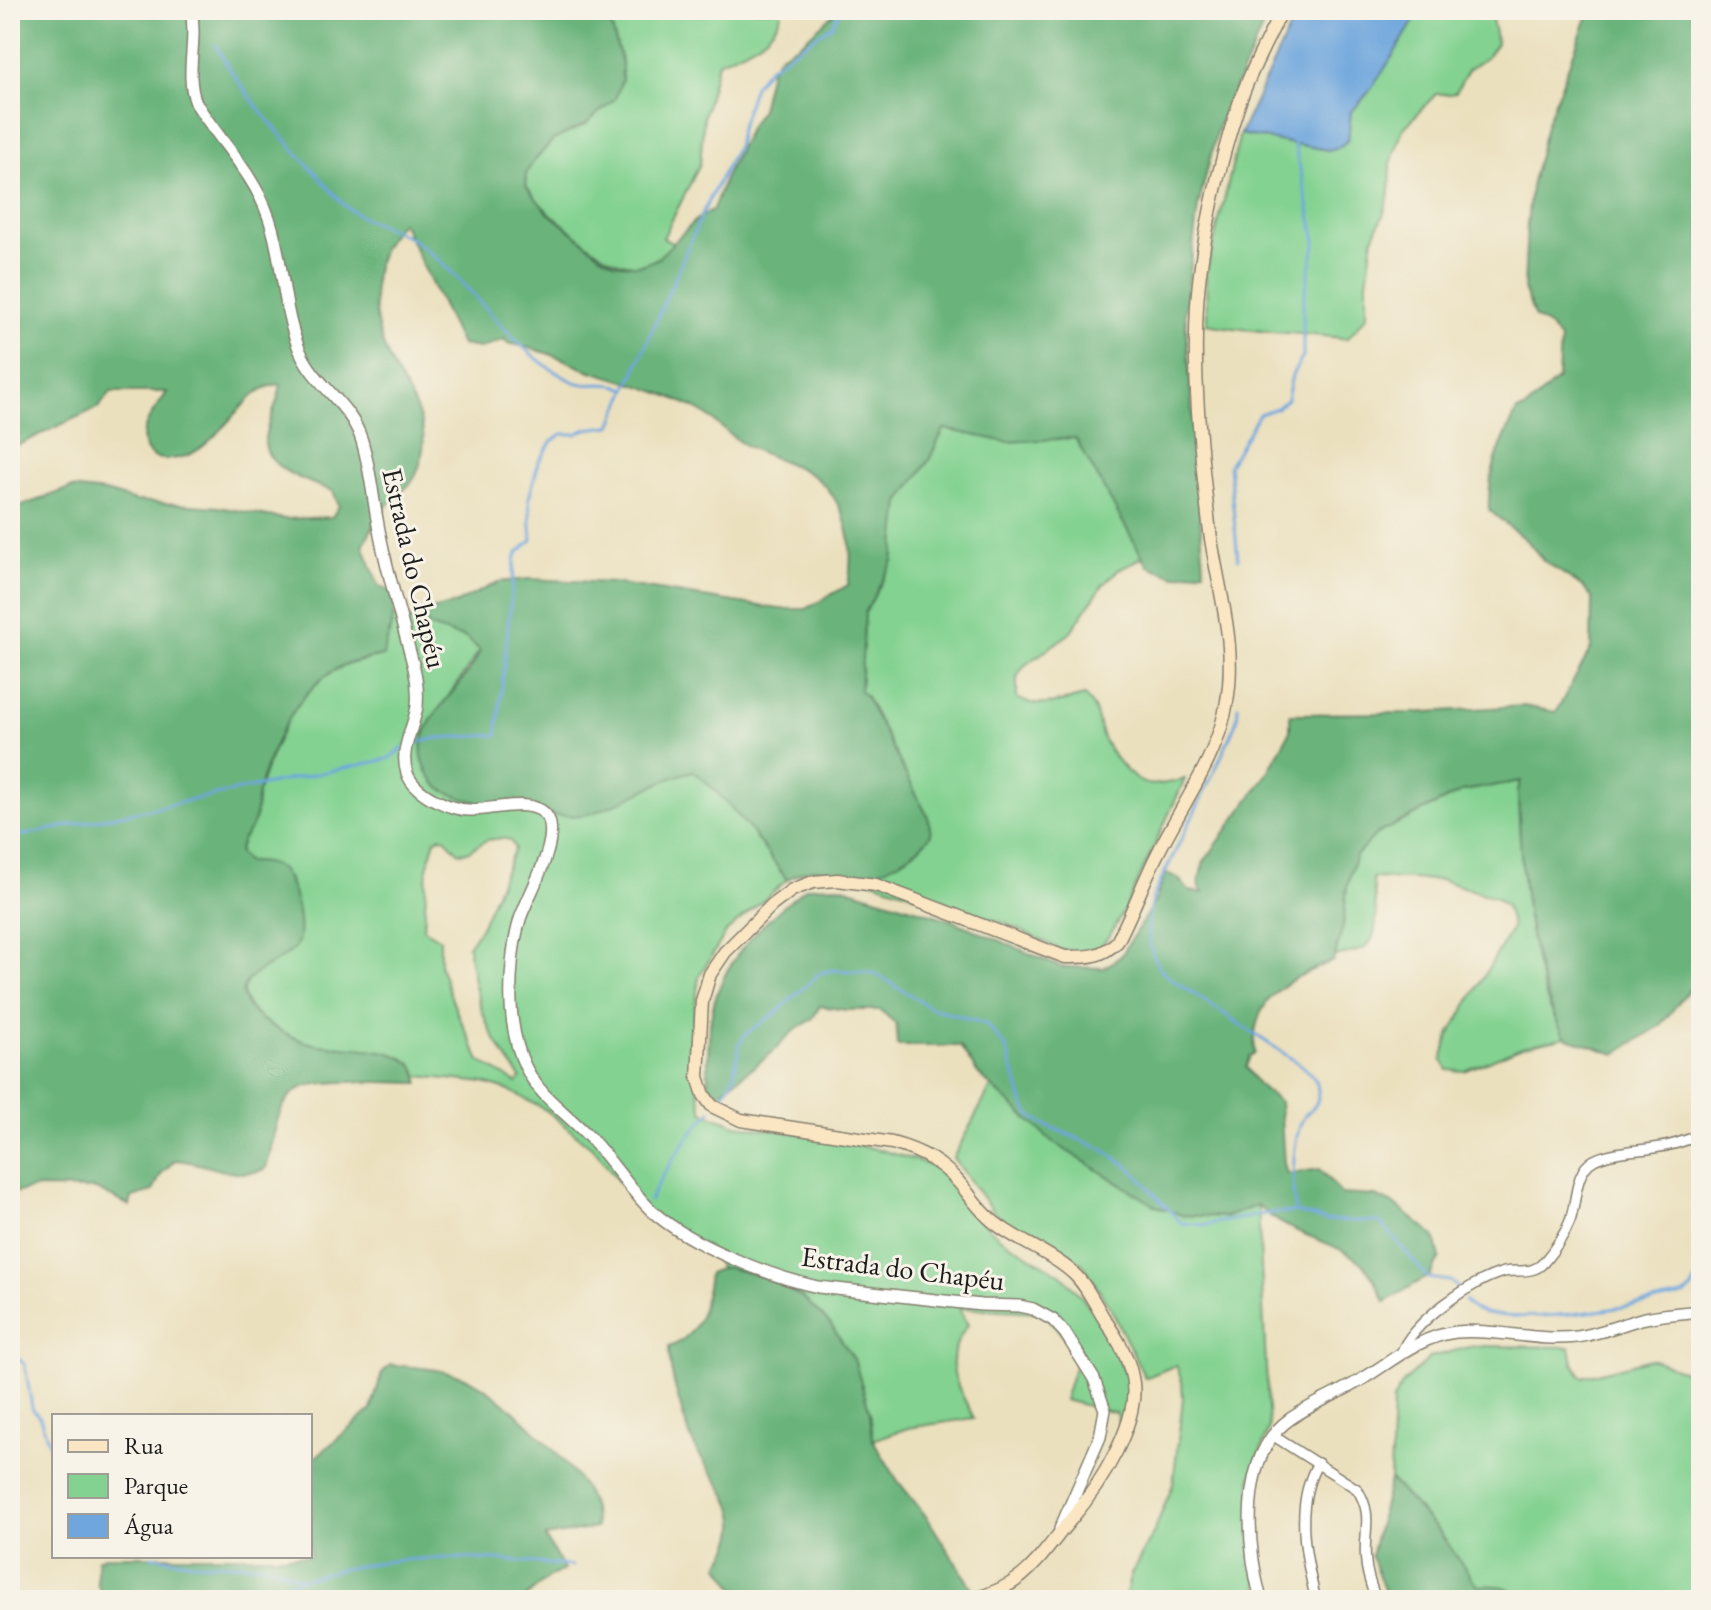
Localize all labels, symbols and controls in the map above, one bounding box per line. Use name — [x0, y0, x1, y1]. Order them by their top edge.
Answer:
street label: Estrada do Chapéu — [374, 464, 456, 672]
street label: Estrada do Chapéu — [799, 1238, 1007, 1298]
legend — [52, 1414, 312, 1558]
text: Rua — [124, 1430, 164, 1461]
text: Parque — [124, 1470, 188, 1501]
text: Água — [123, 1510, 174, 1541]

